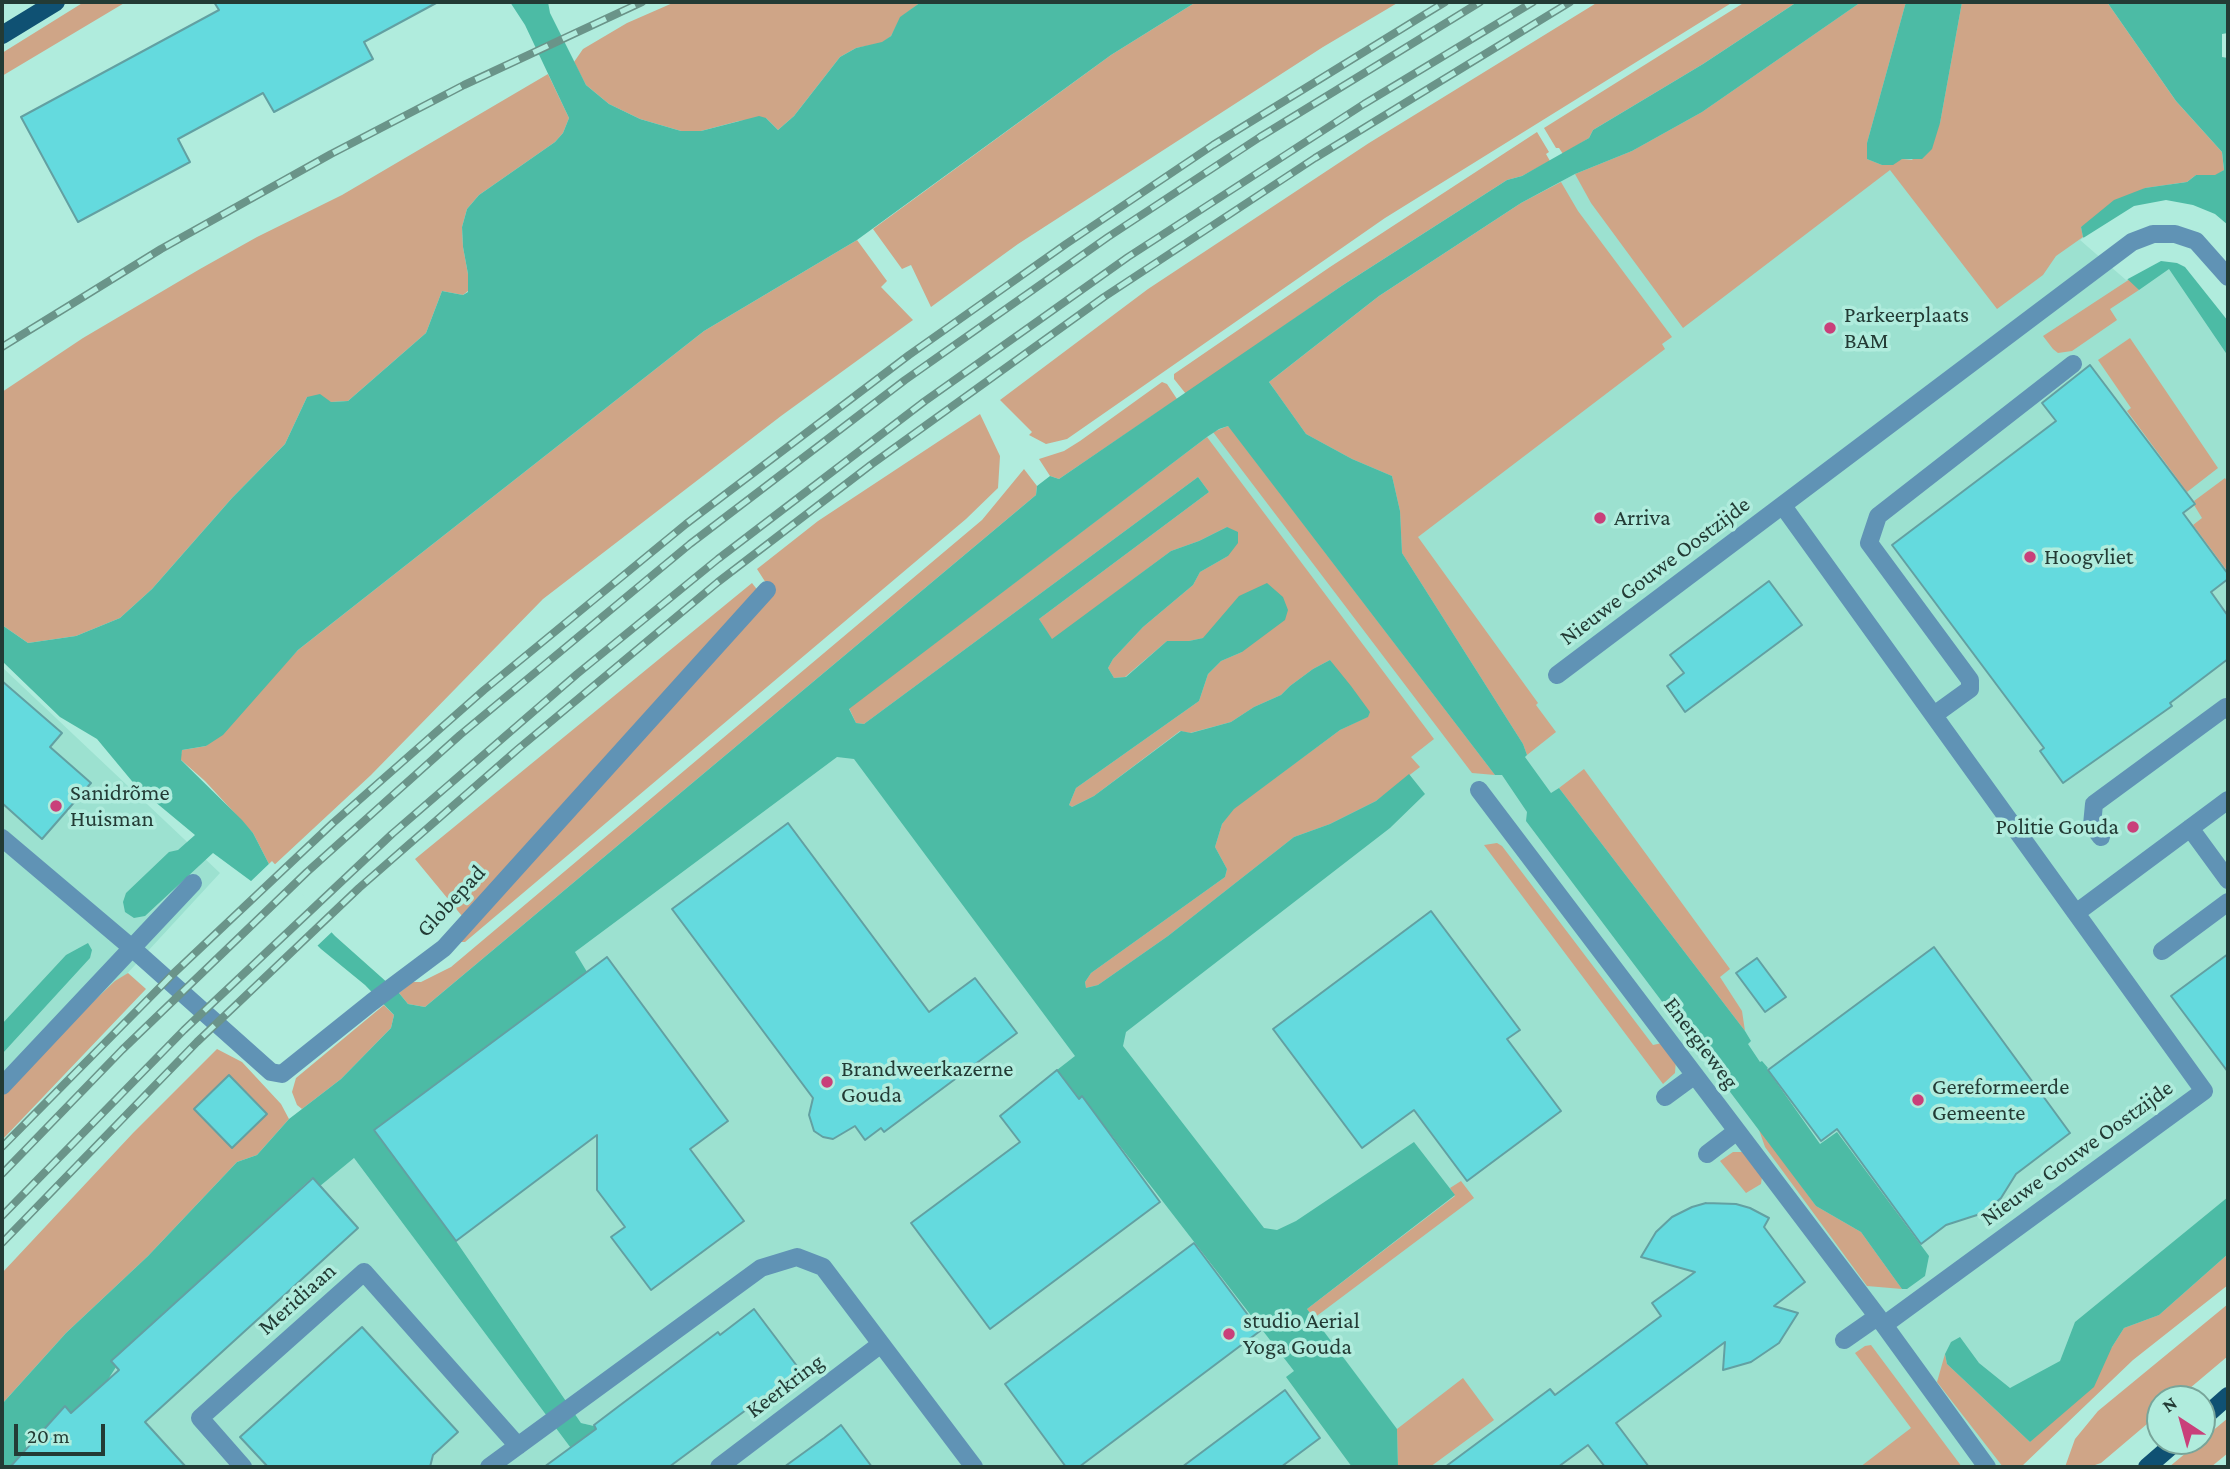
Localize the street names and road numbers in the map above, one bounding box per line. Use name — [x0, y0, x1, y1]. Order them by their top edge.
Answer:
street label: Nieuwe Gouwe Oostzijde — [1554, 490, 1756, 652]
street label: Globepad — [411, 859, 491, 943]
street label: Energieweg — [1658, 992, 1744, 1094]
street label: Nieuwe Gouwe Oostzijde — [1975, 1074, 2179, 1232]
street label: Meridiaan — [252, 1257, 342, 1341]
street label: Keerkring — [741, 1348, 829, 1424]

